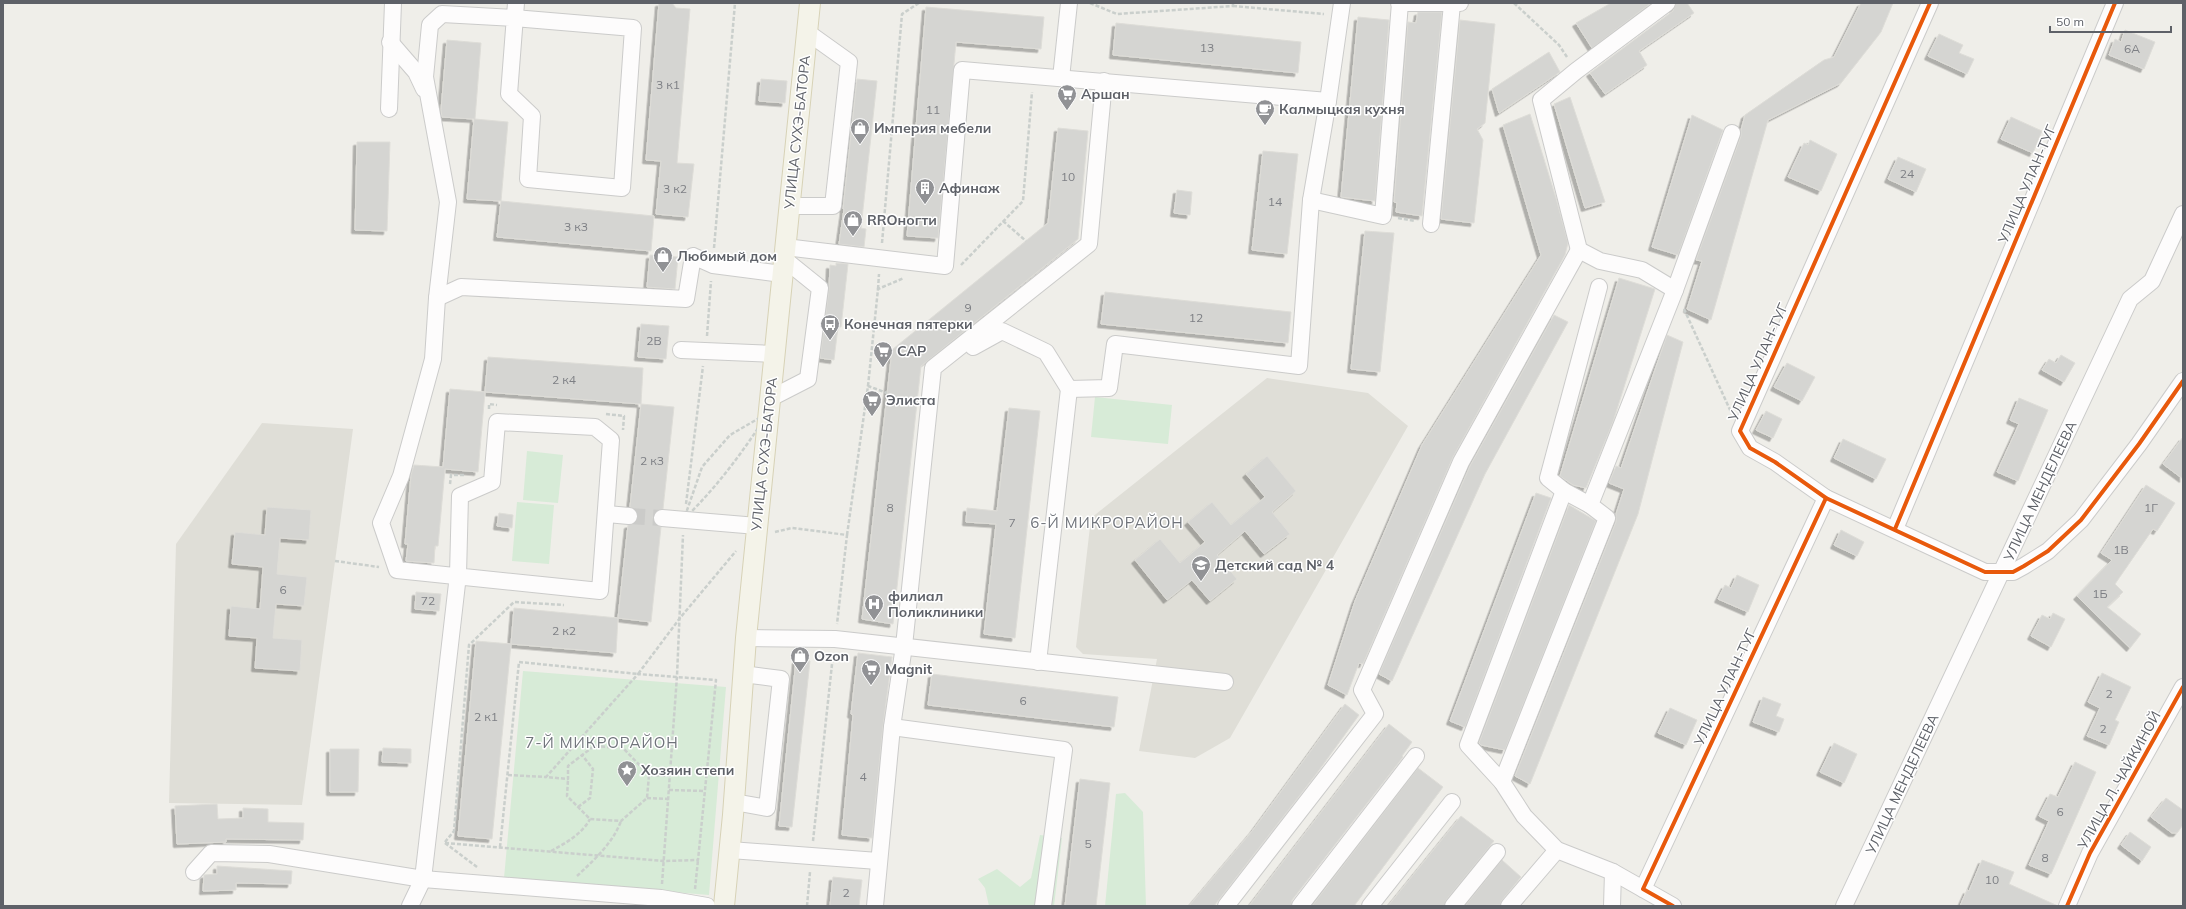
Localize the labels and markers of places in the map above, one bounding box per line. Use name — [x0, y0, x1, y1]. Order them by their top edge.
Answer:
supermarket icon: Аршан — [1056, 83, 1078, 111]
place label: Аршан — [1081, 85, 1130, 103]
cafe icon: Калмыцкая кухня — [1254, 98, 1276, 126]
place label: Калмыцкая кухня — [1279, 100, 1405, 118]
shop icon: Империя мебели — [849, 117, 871, 145]
place label: Империя мебели — [874, 119, 991, 137]
building icon: Афинаж — [914, 177, 936, 205]
place label: Афинаж — [939, 179, 1000, 197]
shop icon: RROногти — [842, 209, 864, 237]
place label: RROногти — [867, 211, 937, 229]
shop icon: Любимый дом — [652, 245, 674, 273]
place label: Любимый дом — [677, 247, 777, 265]
bus stop icon: Конечная пятерки — [819, 313, 841, 341]
place label: Конечная пятерки — [844, 315, 973, 333]
supermarket icon: САР — [872, 340, 894, 368]
place label: САР — [897, 342, 926, 360]
supermarket icon: Элиста — [861, 389, 883, 417]
place label: Элиста — [886, 391, 936, 409]
school or university icon: Детский сад № 4 — [1190, 554, 1212, 582]
place label: Детский сад № 4 — [1215, 556, 1335, 574]
place label: филиал Поликлиники — [888, 587, 983, 621]
hospital icon: филиал Поликлиники — [863, 593, 885, 621]
shop icon: Ozon — [789, 645, 811, 673]
place label: Ozon — [814, 647, 849, 665]
supermarket icon: Magnit — [860, 658, 882, 686]
place label: Magnit — [885, 660, 933, 678]
place icon: Хозяин степи — [616, 759, 638, 787]
place label: Хозяин степи — [640, 761, 734, 779]

